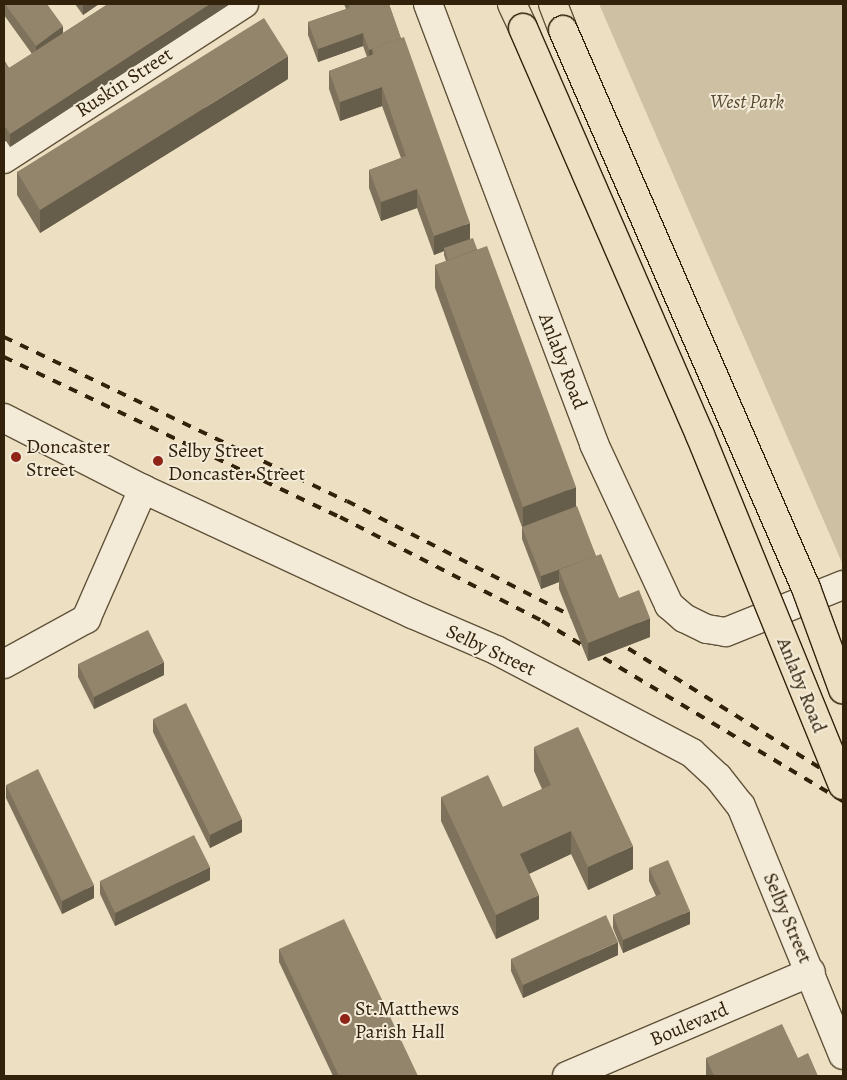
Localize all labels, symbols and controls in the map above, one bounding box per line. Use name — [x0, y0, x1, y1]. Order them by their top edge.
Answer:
street label: Ruskin Street — [71, 42, 177, 122]
park label: West Park — [710, 89, 784, 113]
street label: Anlaby Road — [534, 310, 592, 412]
place label: Doncaster Street — [26, 434, 110, 481]
place label: Selby Street Doncaster Street — [168, 438, 305, 485]
marker: Doncaster Street — [10, 451, 22, 463]
marker: Selby Street Doncaster Street — [152, 455, 164, 467]
street label: Selby Street — [442, 619, 540, 681]
street label: Anlaby Road — [772, 634, 832, 736]
street label: Selby Street — [758, 869, 818, 967]
place label: St.Matthews Parish Hall — [355, 996, 459, 1043]
street label: Boulevard — [646, 997, 732, 1051]
marker: St.Matthews Parish Hall — [339, 1013, 351, 1025]

